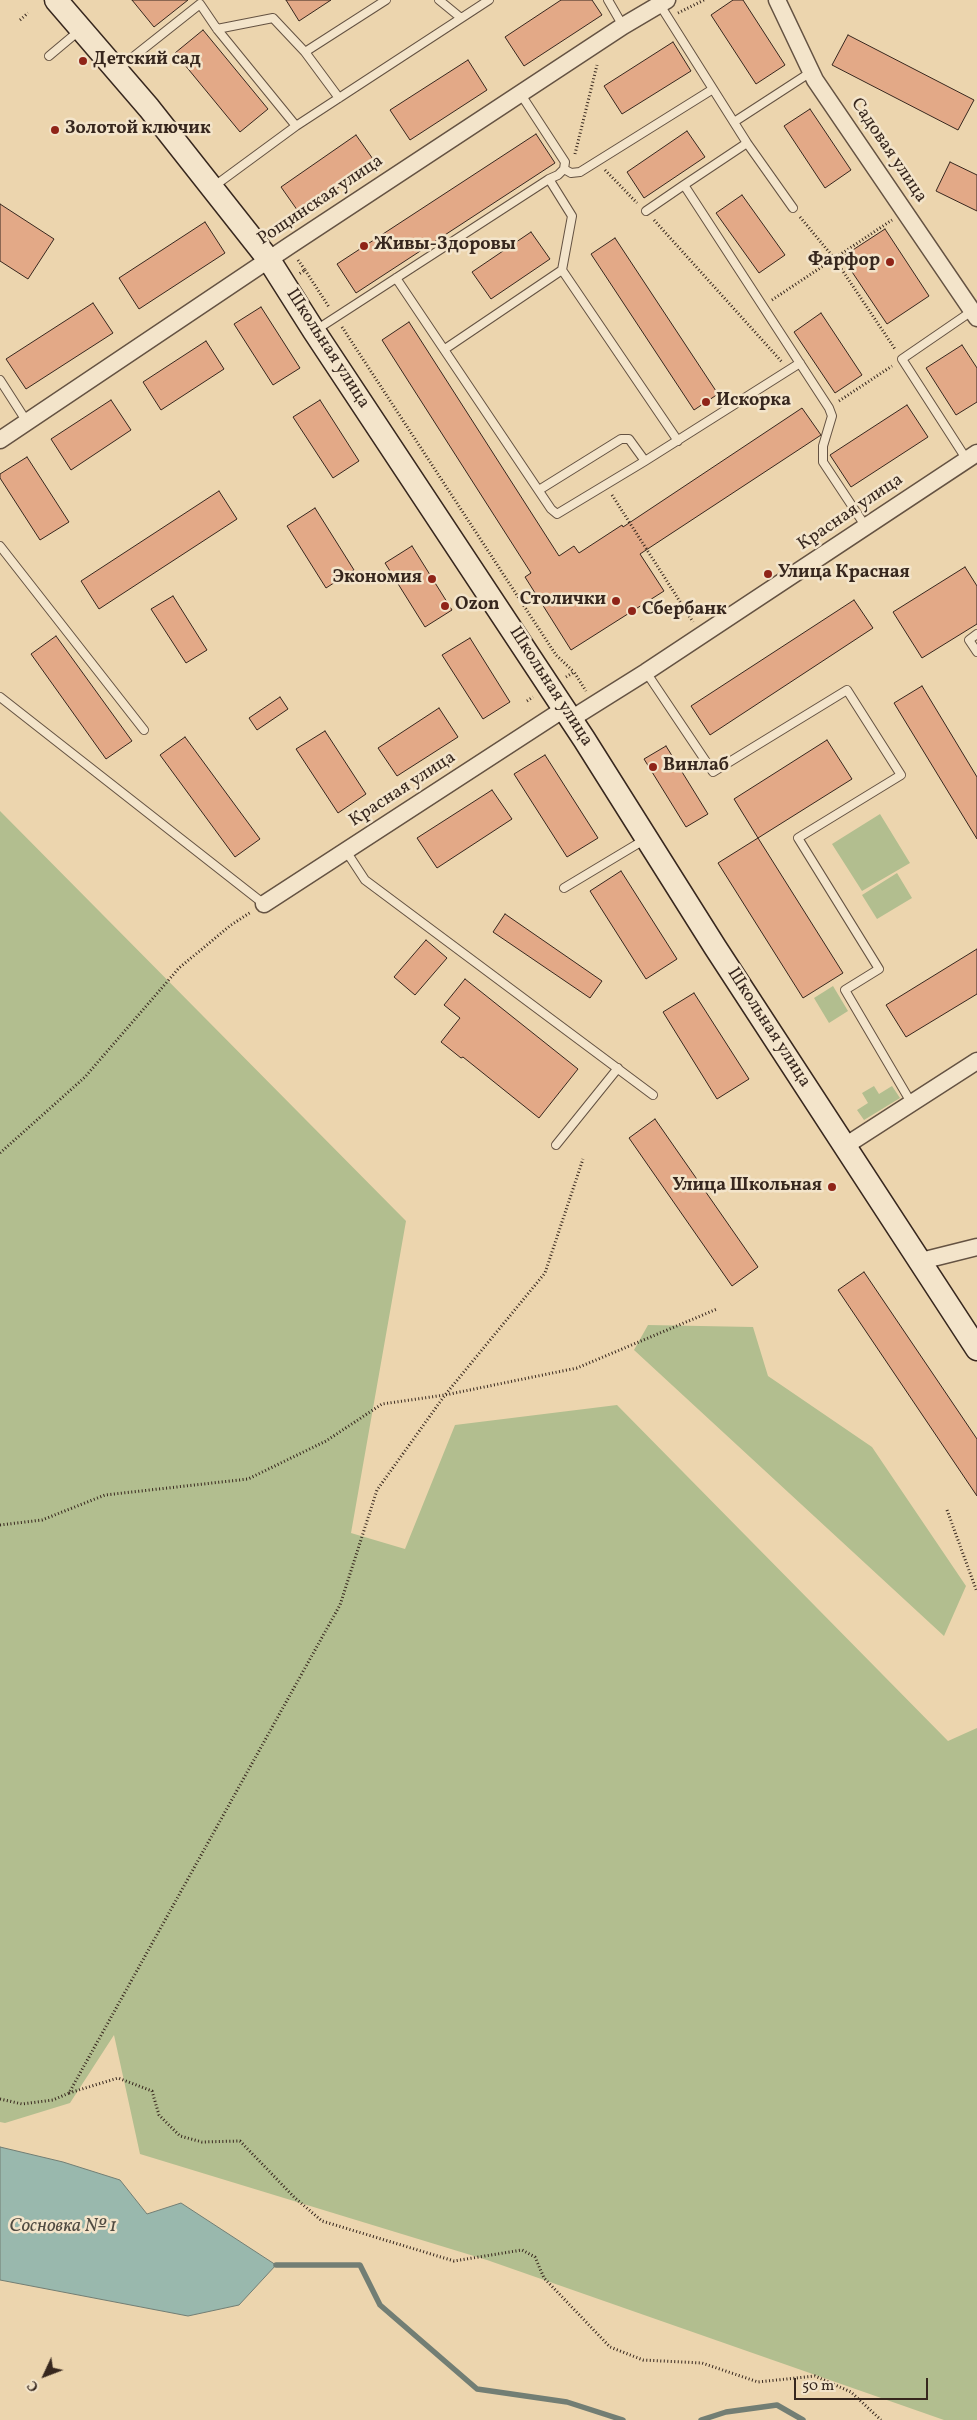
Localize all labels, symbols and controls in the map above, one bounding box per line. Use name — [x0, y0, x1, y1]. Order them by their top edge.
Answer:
place label: Детский сад — [93, 50, 201, 72]
marker: Детский сад — [77, 55, 89, 67]
street label: Садовая улица — [845, 95, 931, 207]
place label: Золотой ключик — [65, 119, 211, 141]
marker: Золотой ключик — [49, 124, 61, 136]
street label: Рощинская улица — [254, 151, 388, 251]
place label: Живы-Здоровы — [374, 235, 516, 257]
marker: Живы-Здоровы — [358, 240, 370, 252]
place label: Фарфор — [808, 251, 880, 273]
marker: Фарфор — [884, 256, 896, 268]
street label: Школьная улица — [280, 285, 374, 413]
place label: Искорка — [716, 391, 791, 413]
marker: Искорка — [700, 396, 712, 408]
street label: Красная улица — [794, 470, 908, 556]
place label: Улица Красная — [778, 563, 910, 585]
place label: Экономия — [333, 568, 422, 590]
marker: Улица Красная — [762, 568, 774, 580]
marker: Экономия — [426, 573, 438, 585]
place label: Столички — [520, 590, 606, 612]
place label: Ozon — [455, 595, 500, 617]
marker: Столички — [610, 595, 622, 607]
marker: Ozon — [439, 600, 451, 612]
place label: Сбербанк — [642, 600, 727, 622]
marker: Сбербанк — [626, 605, 638, 617]
street label: Школьная улица — [503, 623, 597, 751]
street label: Красная улица — [346, 748, 460, 832]
place label: Винлаб — [663, 756, 729, 778]
marker: Винлаб — [647, 761, 659, 773]
street label: Школьная улица — [721, 964, 815, 1092]
place label: Улица Школьная — [672, 1176, 822, 1198]
marker: Улица Школьная — [826, 1181, 838, 1193]
water label: Сосновка № 1 — [9, 2217, 117, 2239]
north arrow — [20, 2350, 70, 2400]
scale bar — [797, 2368, 931, 2400]
text: С — [24, 2376, 44, 2395]
text: 50 m — [802, 2376, 834, 2397]

